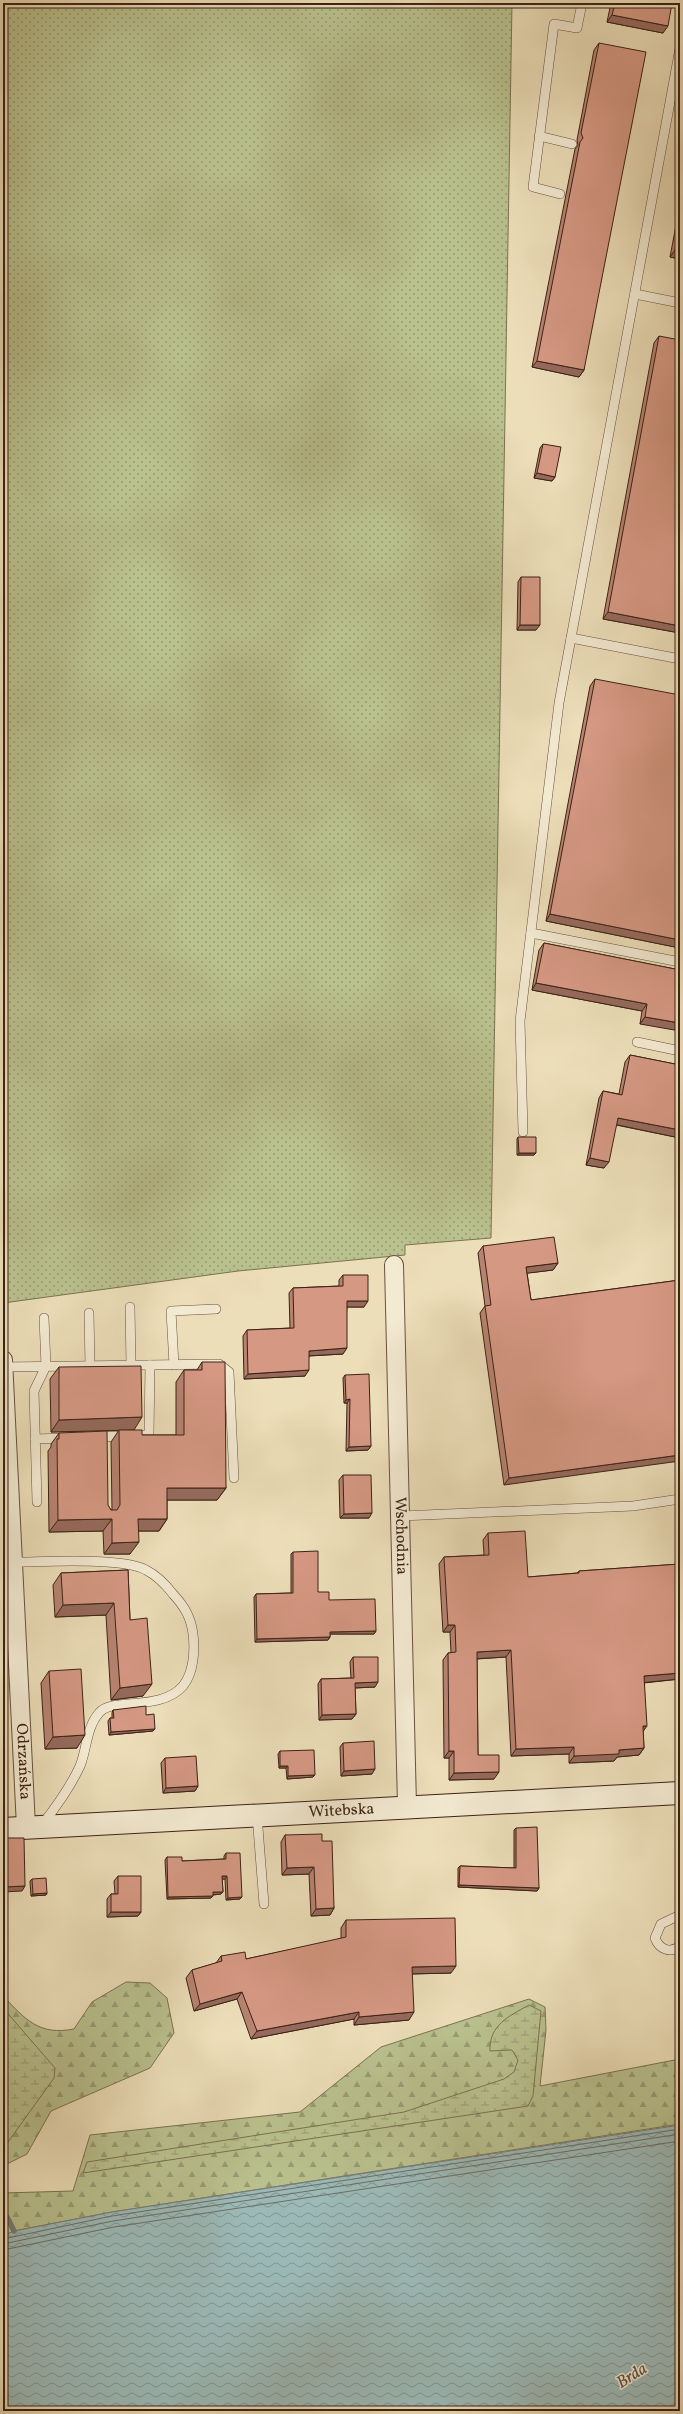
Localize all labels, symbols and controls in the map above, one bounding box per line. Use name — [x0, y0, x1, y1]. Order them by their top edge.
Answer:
street label: Wschodnia — [389, 1497, 412, 1575]
street label: Odrzańska — [10, 1723, 36, 1800]
street label: Witebska — [308, 1798, 375, 1824]
water label: Brda — [612, 2358, 652, 2394]

